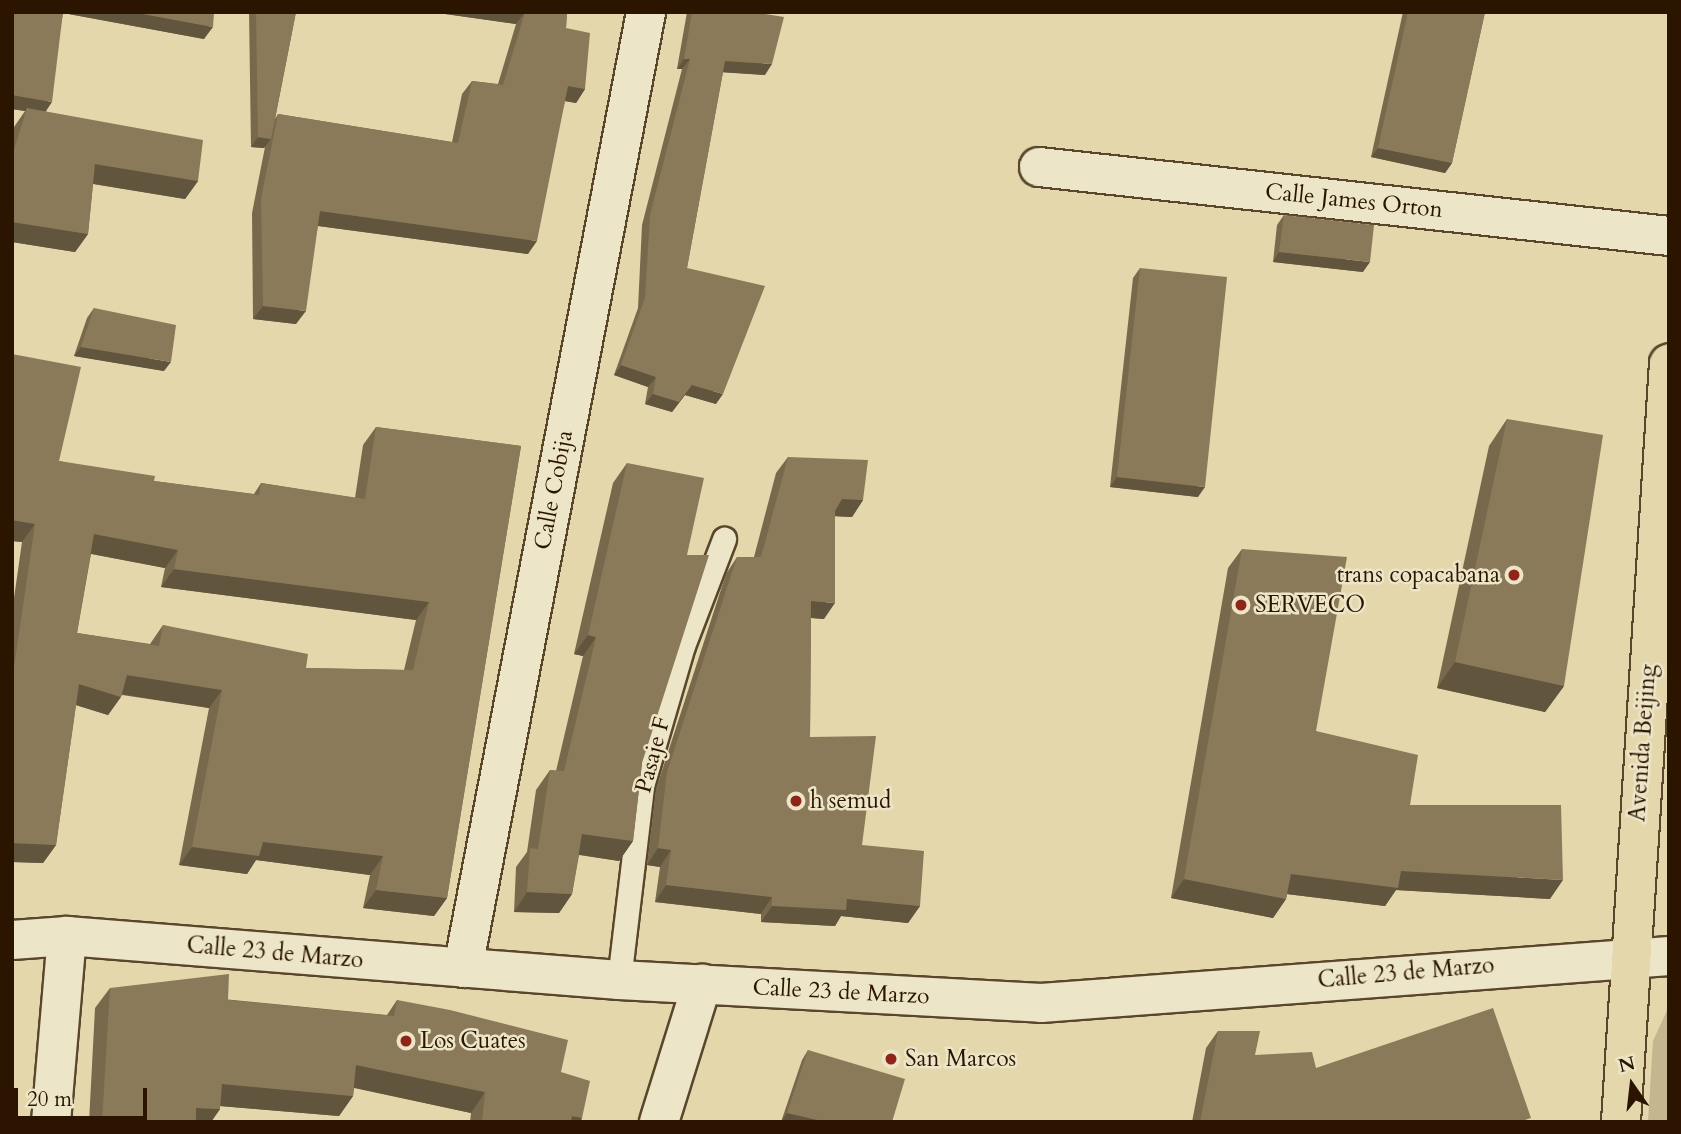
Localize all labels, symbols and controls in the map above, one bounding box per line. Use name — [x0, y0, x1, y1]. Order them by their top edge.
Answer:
street label: Calle James Orton — [1264, 178, 1444, 224]
street label: Calle Cobija — [529, 428, 579, 552]
place label: trans copacabana — [1337, 561, 1500, 589]
marker: trans copacabana — [1506, 567, 1522, 583]
place label: SERVECO — [1255, 591, 1365, 619]
marker: SERVECO — [1233, 597, 1249, 613]
street label: Avenida Beijing — [1624, 663, 1662, 823]
street label: Pasaje F — [630, 714, 676, 796]
place label: h semud — [810, 787, 891, 815]
marker: h semud — [788, 793, 804, 809]
street label: Calle 23 de Marzo — [186, 932, 364, 974]
street label: Calle 23 de Marzo — [1317, 952, 1495, 994]
street label: Calle 23 de Marzo — [752, 974, 930, 1010]
place label: Los Cuates — [420, 1027, 526, 1055]
marker: Los Cuates — [398, 1033, 414, 1049]
place label: San Marcos — [905, 1045, 1016, 1073]
north arrow — [1597, 1050, 1667, 1120]
text: N — [1616, 1050, 1638, 1079]
marker: San Marcos — [883, 1051, 899, 1067]
scale bar — [18, 1074, 150, 1118]
text: 20 m — [27, 1085, 72, 1114]

